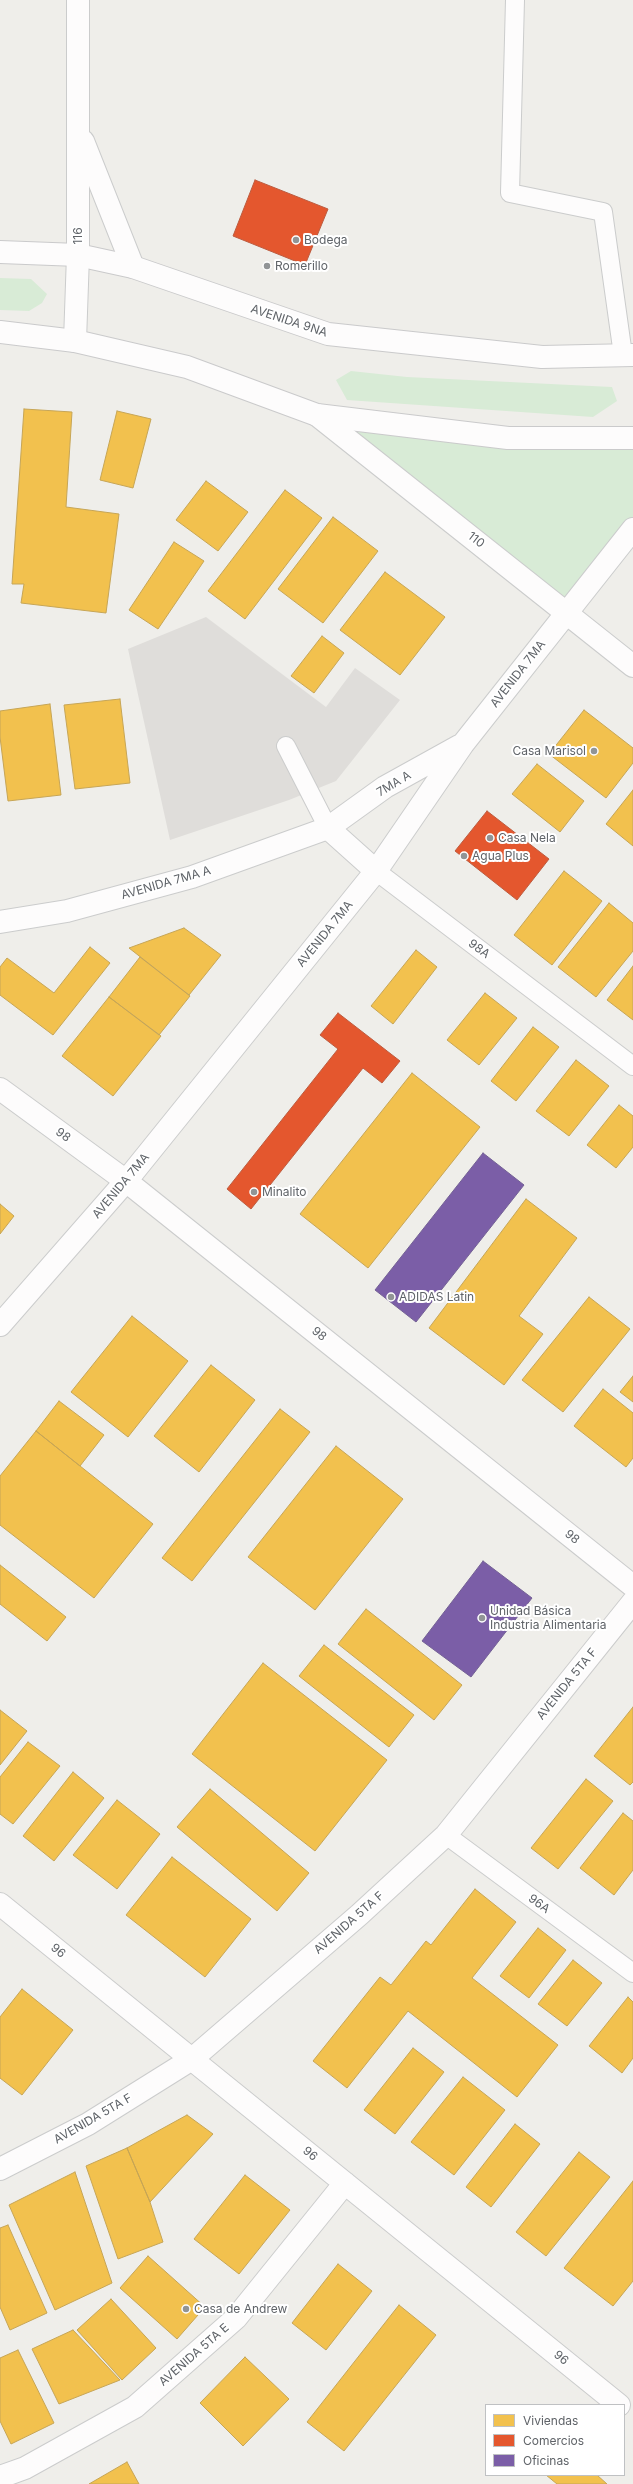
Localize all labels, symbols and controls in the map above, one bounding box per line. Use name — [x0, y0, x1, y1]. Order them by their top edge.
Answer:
street label: 116 — [71, 227, 85, 245]
place label: Bodega — [304, 233, 347, 247]
marker: Bodega — [291, 235, 301, 245]
place label: Romerillo — [275, 259, 328, 273]
marker: Romerillo — [262, 261, 272, 271]
street label: AVENIDA 9NA — [249, 302, 329, 340]
street label: 110 — [465, 529, 487, 551]
street label: AVENIDA 7MA — [487, 638, 549, 710]
place label: Casa Marisol — [512, 744, 586, 758]
marker: Casa Marisol — [589, 746, 599, 756]
street label: 7MA A — [374, 768, 414, 800]
place label: Casa Nela — [498, 831, 556, 845]
marker: Casa Nela — [485, 833, 495, 843]
place label: Agua Plus — [472, 849, 529, 863]
marker: Agua Plus — [459, 851, 469, 861]
street label: AVENIDA 7MA A — [119, 863, 213, 903]
street label: AVENIDA 7MA — [294, 898, 356, 970]
street label: 98A — [465, 936, 493, 962]
street label: 98 — [53, 1125, 73, 1145]
street label: AVENIDA 7MA — [89, 1150, 153, 1222]
place label: Minalito — [262, 1185, 306, 1199]
marker: Minalito — [249, 1187, 259, 1197]
place label: ADIDAS Latin — [399, 1290, 474, 1304]
marker: ADIDAS Latin — [386, 1292, 396, 1302]
street label: 98 — [309, 1324, 329, 1344]
street label: 98 — [562, 1527, 582, 1547]
place label: Unidad Básica Industria Alimentaria — [490, 1604, 607, 1632]
marker: Unidad Básica Industria Alimentaria — [477, 1613, 487, 1623]
street label: AVENIDA 5TA F — [534, 1645, 600, 1723]
street label: AVENIDA 5TA F — [311, 1889, 387, 1957]
street label: 96A — [525, 1891, 553, 1917]
street label: 96 — [48, 1941, 68, 1961]
street label: AVENIDA 5TA F — [51, 2091, 135, 2147]
street label: 96 — [300, 2144, 320, 2164]
place label: Casa de Andrew — [194, 2302, 287, 2316]
marker: Casa de Andrew — [181, 2304, 191, 2314]
street label: AVENIDA 5TA E — [156, 2321, 232, 2389]
street label: 96 — [551, 2348, 571, 2368]
legend — [485, 2404, 625, 2476]
text: Viviendas — [523, 2413, 578, 2428]
text: Comercios — [523, 2433, 584, 2448]
text: Oficinas — [523, 2453, 569, 2468]

